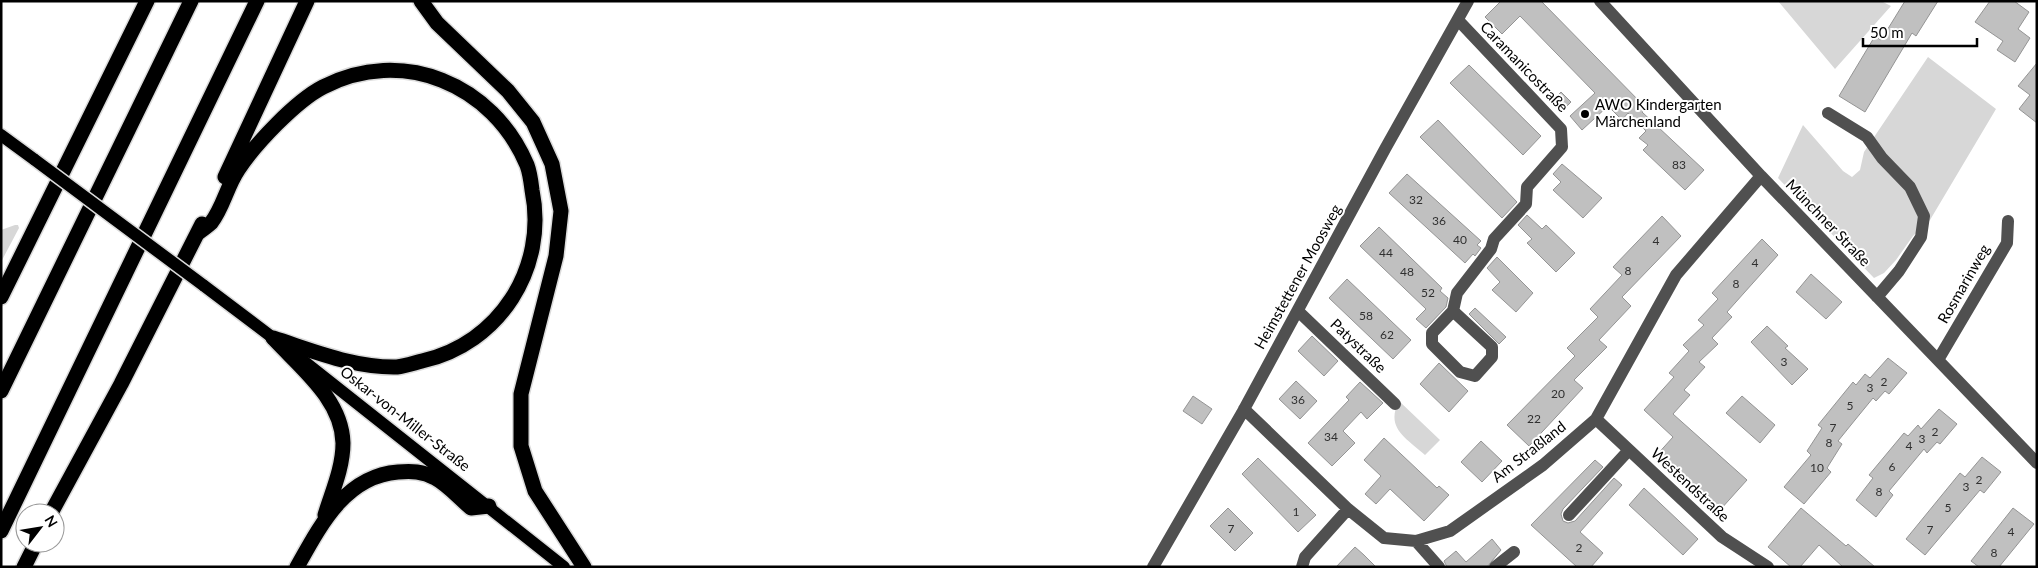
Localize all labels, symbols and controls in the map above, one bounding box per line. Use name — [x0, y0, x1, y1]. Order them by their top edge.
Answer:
scale bar — [1863, 15, 1977, 47]
street label: Caramanicostraße — [1477, 17, 1573, 115]
text: 50 m — [1870, 23, 1904, 41]
place label: AWO Kindergarten Märchenland — [1595, 95, 1722, 130]
marker: AWO Kindergarten Märchenland — [1579, 108, 1591, 120]
house number: 83 — [1672, 157, 1686, 172]
street label: Münchner Straße — [1783, 175, 1875, 270]
house number: 32 — [1409, 192, 1423, 207]
street label: Heimstettener Moosweg — [1250, 201, 1345, 352]
house number: 36 — [1432, 213, 1446, 228]
house number: 40 — [1453, 232, 1467, 247]
house number: 4 — [1653, 233, 1660, 248]
street label: Rosmarinweg — [1933, 241, 1993, 326]
house number: 44 — [1379, 245, 1393, 260]
house number: 4 — [1752, 255, 1759, 270]
house number: 8 — [1625, 263, 1632, 278]
house number: 48 — [1400, 264, 1414, 279]
house number: 8 — [1733, 276, 1740, 291]
house number: 52 — [1421, 285, 1435, 300]
house number: 58 — [1359, 308, 1373, 323]
street label: Patystraße — [1327, 314, 1390, 376]
house number: 62 — [1380, 327, 1394, 342]
house number: 3 — [1781, 354, 1788, 369]
street label: Oskar-von-Miller-Straße — [337, 362, 474, 475]
house number: 2 — [1881, 374, 1888, 389]
house number: 3 — [1867, 380, 1874, 395]
house number: 20 — [1551, 386, 1565, 401]
house number: 36 — [1291, 392, 1305, 407]
house number: 5 — [1847, 398, 1854, 413]
house number: 22 — [1527, 411, 1541, 426]
street label: Am Straßland — [1488, 417, 1569, 486]
house number: 7 — [1830, 420, 1837, 435]
house number: 2 — [1932, 424, 1939, 439]
house number: 34 — [1324, 429, 1338, 444]
house number: 3 — [1919, 431, 1926, 446]
house number: 8 — [1826, 435, 1833, 450]
house number: 4 — [1906, 438, 1913, 453]
street label: Westendstraße — [1648, 443, 1734, 525]
house number: 6 — [1889, 459, 1896, 474]
house number: 10 — [1810, 460, 1824, 475]
house number: 2 — [1976, 472, 1983, 487]
house number: 3 — [1963, 479, 1970, 494]
house number: 8 — [1876, 484, 1883, 499]
house number: 5 — [1945, 500, 1952, 515]
north arrow — [15, 503, 65, 553]
house number: 1 — [1293, 504, 1300, 519]
text: N — [42, 512, 62, 530]
house number: 7 — [1228, 521, 1235, 536]
house number: 7 — [1927, 522, 1934, 537]
house number: 4 — [2008, 524, 2015, 539]
house number: 2 — [1576, 540, 1583, 555]
house number: 8 — [1991, 545, 1998, 560]

